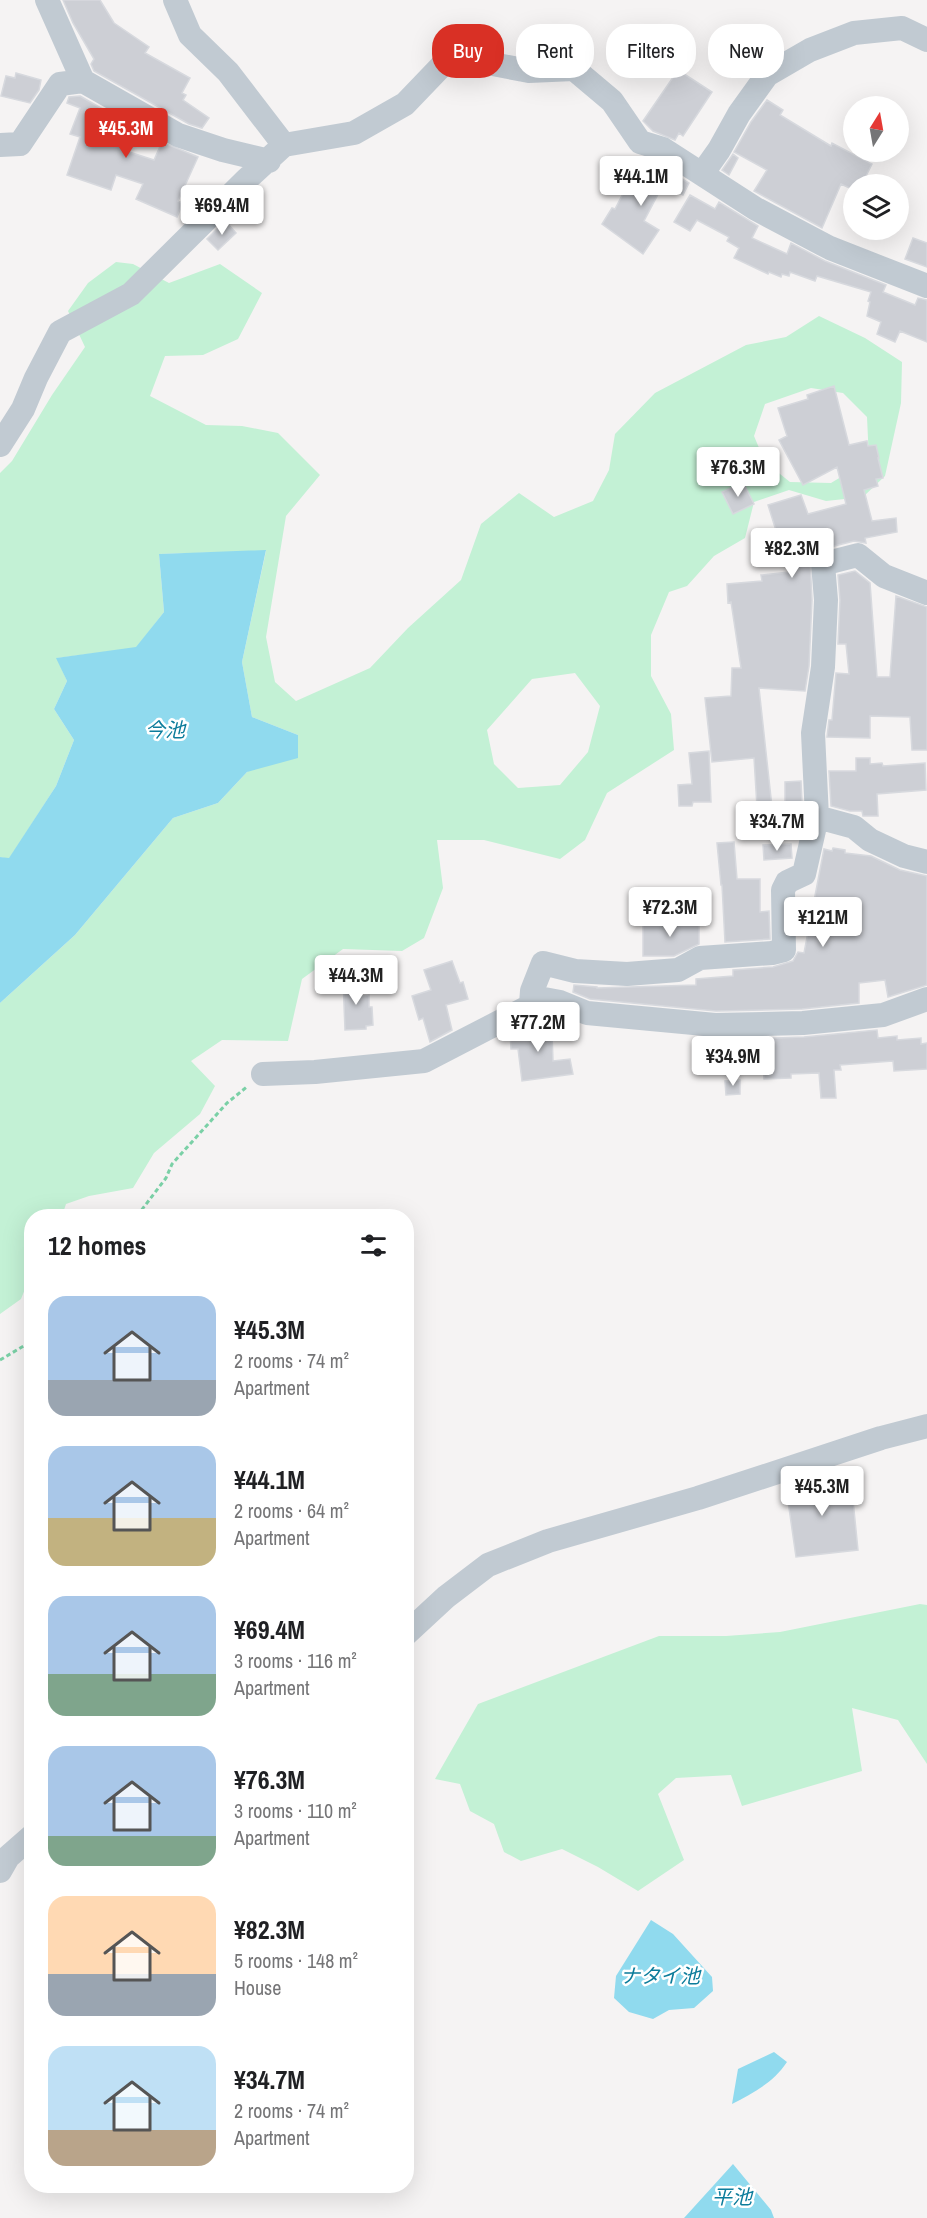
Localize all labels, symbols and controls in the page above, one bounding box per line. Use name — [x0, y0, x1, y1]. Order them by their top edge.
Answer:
chip: Buy — [432, 24, 504, 78]
chip: Rent — [516, 24, 594, 78]
chip: Filters — [606, 24, 696, 78]
chip: New — [708, 24, 784, 78]
north arrow — [843, 96, 909, 162]
map controls — [843, 96, 909, 240]
pin: ¥45.3M — [77, 108, 175, 159]
text: ¥45.3M — [99, 114, 153, 141]
pin: ¥44.1M — [592, 156, 690, 207]
text: ¥44.1M — [614, 162, 668, 189]
button: layers — [843, 174, 909, 240]
pin: ¥69.4M — [173, 185, 271, 236]
text: ¥69.4M — [195, 191, 249, 218]
pin: ¥76.3M — [689, 447, 787, 498]
text: ¥76.3M — [711, 453, 765, 480]
pin: ¥82.3M — [743, 528, 841, 579]
text: ¥82.3M — [765, 534, 819, 561]
water label: 今池 — [145, 716, 187, 743]
pin: ¥34.7M — [728, 801, 826, 852]
text: ¥34.7M — [750, 807, 804, 834]
pin: ¥72.3M — [621, 887, 719, 938]
text: ¥72.3M — [643, 893, 697, 920]
pin: ¥121M — [781, 897, 865, 948]
text: ¥121M — [798, 903, 848, 930]
pin: ¥44.3M — [307, 955, 405, 1006]
text: ¥44.3M — [329, 961, 383, 988]
pin: ¥77.2M — [489, 1002, 587, 1053]
text: ¥77.2M — [511, 1008, 565, 1035]
pin: ¥34.9M — [684, 1036, 782, 1087]
text: ¥34.9M — [706, 1042, 760, 1069]
text: 12 homes — [48, 1228, 146, 1263]
icon: filters — [357, 1229, 390, 1262]
text: ¥45.3M — [234, 1312, 305, 1347]
icon: home — [96, 1320, 168, 1392]
text: 2 rooms · 74 m² — [234, 1347, 349, 1374]
text: Apartment — [234, 1374, 310, 1401]
text: ¥44.1M — [234, 1462, 305, 1497]
pin: ¥45.3M — [773, 1466, 871, 1517]
icon: home — [96, 1470, 168, 1542]
text: ¥45.3M — [795, 1472, 849, 1499]
text: 2 rooms · 64 m² — [234, 1497, 349, 1524]
text: Apartment — [234, 1524, 310, 1551]
text: ¥69.4M — [234, 1612, 305, 1647]
icon: home — [96, 1620, 168, 1692]
text: 3 rooms · 116 m² — [234, 1647, 357, 1674]
text: Apartment — [234, 1674, 310, 1701]
text: ¥76.3M — [234, 1762, 305, 1797]
icon: home — [96, 1770, 168, 1842]
text: 3 rooms · 110 m² — [234, 1797, 357, 1824]
text: Apartment — [234, 1824, 310, 1851]
text: ¥82.3M — [234, 1912, 305, 1947]
icon: home — [96, 1920, 168, 1992]
text: 5 rooms · 148 m² — [234, 1947, 358, 1974]
water label: ナタイ池 — [620, 1962, 702, 1989]
text: House — [234, 1974, 281, 2001]
text: ¥34.7M — [234, 2062, 305, 2097]
icon: home — [96, 2070, 168, 2142]
text: 2 rooms · 74 m² — [234, 2097, 349, 2124]
text: Apartment — [234, 2124, 310, 2151]
water label: 平池 — [712, 2183, 754, 2210]

